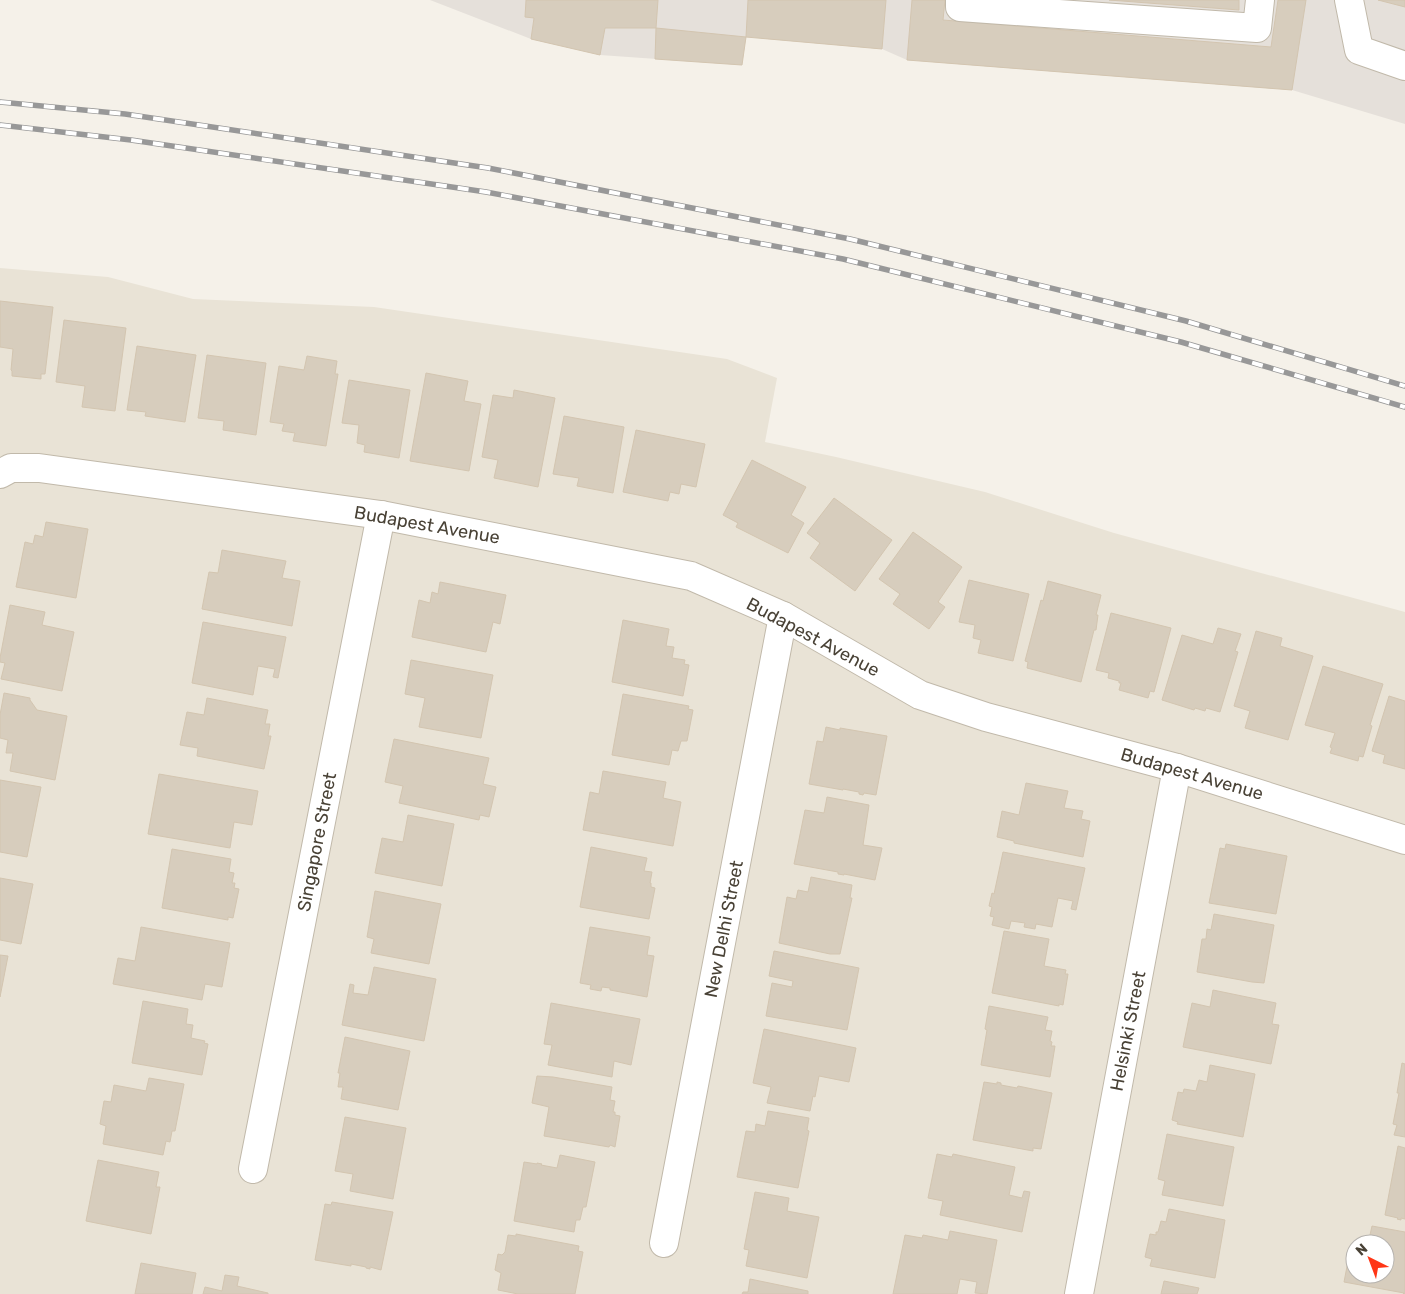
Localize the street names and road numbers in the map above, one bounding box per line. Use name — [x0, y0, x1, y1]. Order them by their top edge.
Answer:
street label: Budapest Avenue — [352, 501, 502, 549]
street label: Budapest Avenue — [743, 593, 883, 681]
street label: Budapest Avenue — [1118, 743, 1266, 805]
street label: Singapore Street — [293, 770, 341, 914]
street label: New Delhi Street — [700, 858, 748, 1000]
street label: Helsinki Street — [1106, 969, 1150, 1093]

